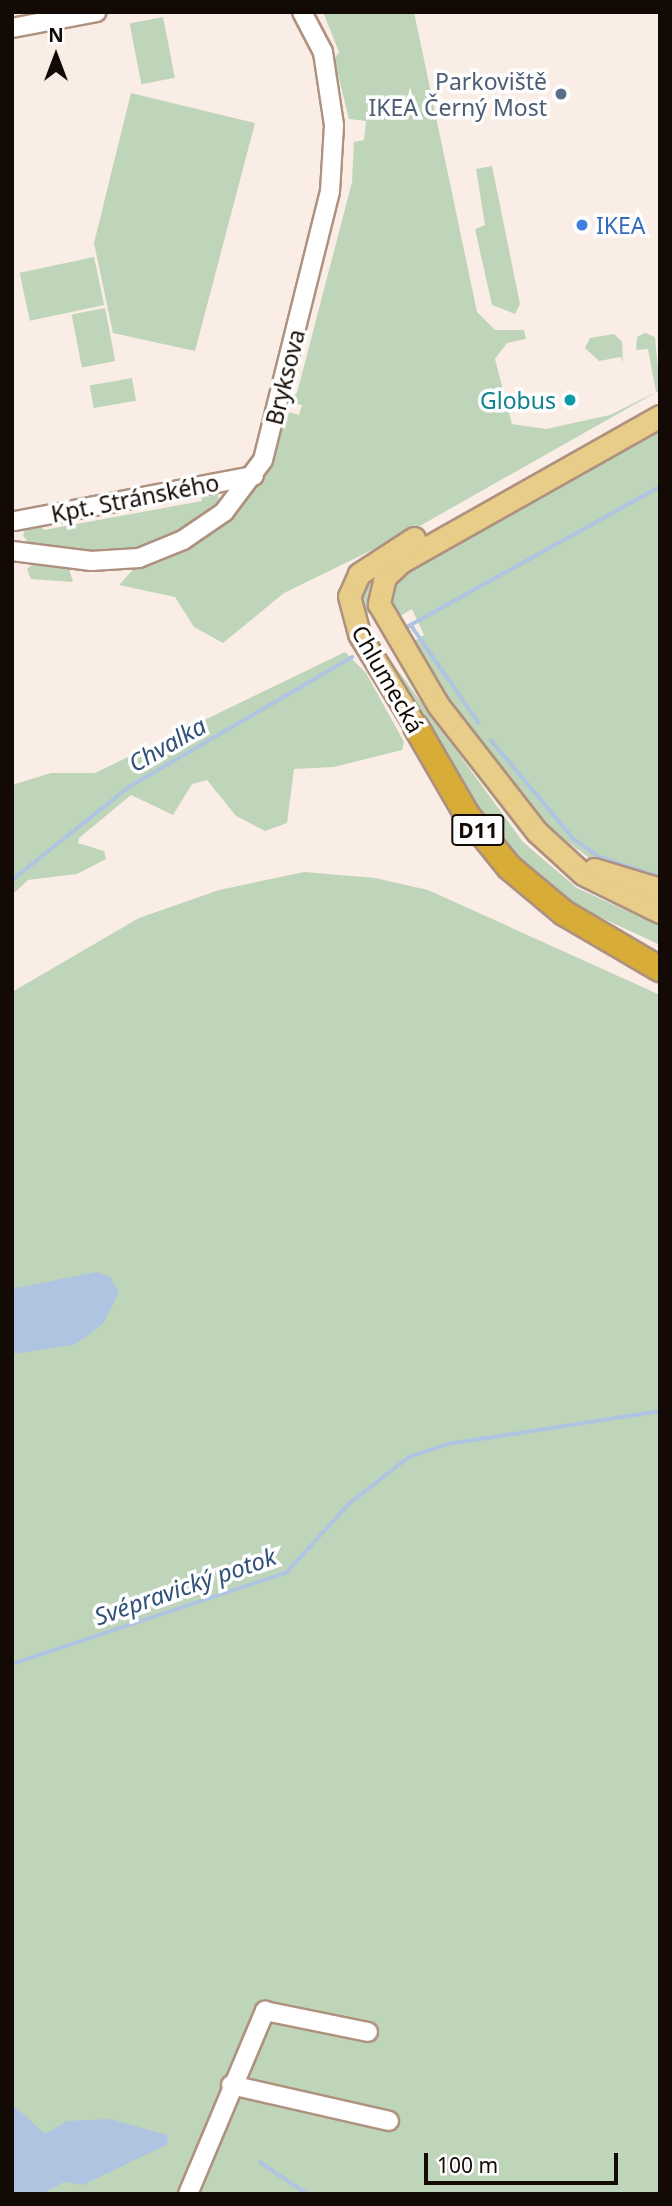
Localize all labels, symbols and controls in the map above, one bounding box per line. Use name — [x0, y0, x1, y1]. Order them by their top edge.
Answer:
north arrow — [21, 21, 91, 91]
text: N — [48, 22, 64, 48]
place label: Parkoviště IKEA Černý Most — [368, 67, 547, 121]
marker: Parkoviště IKEA Černý Most — [553, 86, 569, 102]
place label: IKEA — [596, 211, 646, 239]
marker: IKEA — [574, 217, 590, 233]
street label: Bryksova — [260, 326, 310, 428]
place label: Globus — [480, 386, 556, 414]
marker: Globus — [562, 392, 578, 408]
street label: Kpt. Stránského — [49, 468, 221, 528]
street label: Chlumecká — [346, 620, 430, 738]
water label: Chvalka — [123, 710, 211, 778]
road number: D11 — [450, 812, 506, 848]
water label: Svépravický potok — [90, 1541, 280, 1631]
scale bar — [427, 2140, 621, 2184]
text: 100 m — [437, 2151, 498, 2179]

